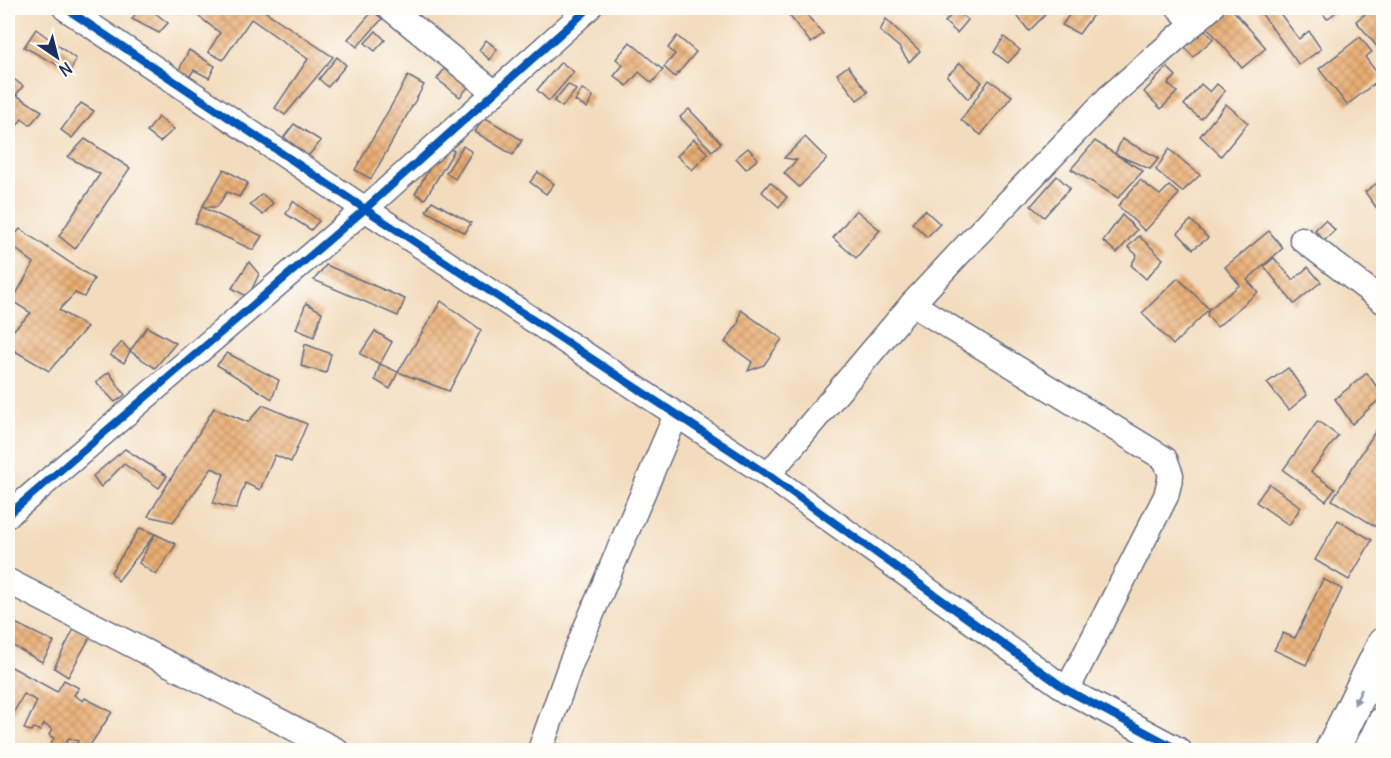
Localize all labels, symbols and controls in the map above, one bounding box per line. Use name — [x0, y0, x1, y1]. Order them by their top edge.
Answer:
north arrow — [27, 27, 87, 87]
text: N — [55, 58, 76, 81]
one-way arrow — [1354, 688, 1363, 705]

